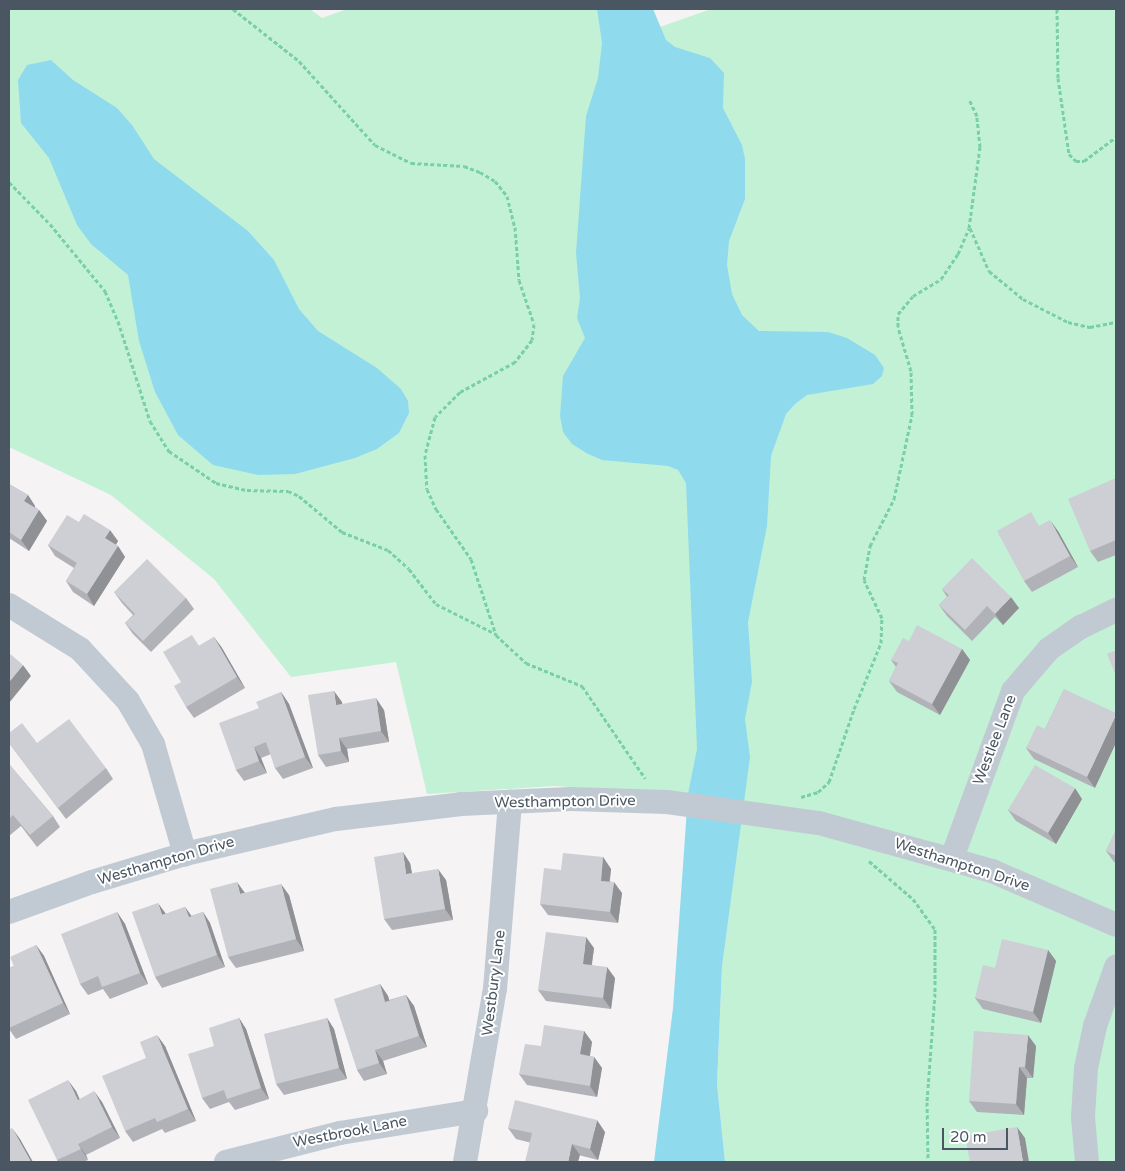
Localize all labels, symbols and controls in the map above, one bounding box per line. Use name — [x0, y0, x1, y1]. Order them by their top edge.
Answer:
street label: Westlee Lane — [970, 692, 1020, 788]
street label: Westhampton Drive — [494, 792, 636, 812]
street label: Westhampton Drive — [96, 833, 236, 889]
street label: Westhampton Drive — [892, 835, 1032, 895]
street label: Westbury Lane — [479, 929, 509, 1037]
street label: Westbrook Lane — [291, 1112, 409, 1152]
scale bar — [945, 1118, 1011, 1150]
text: 20 m — [950, 1128, 987, 1146]

